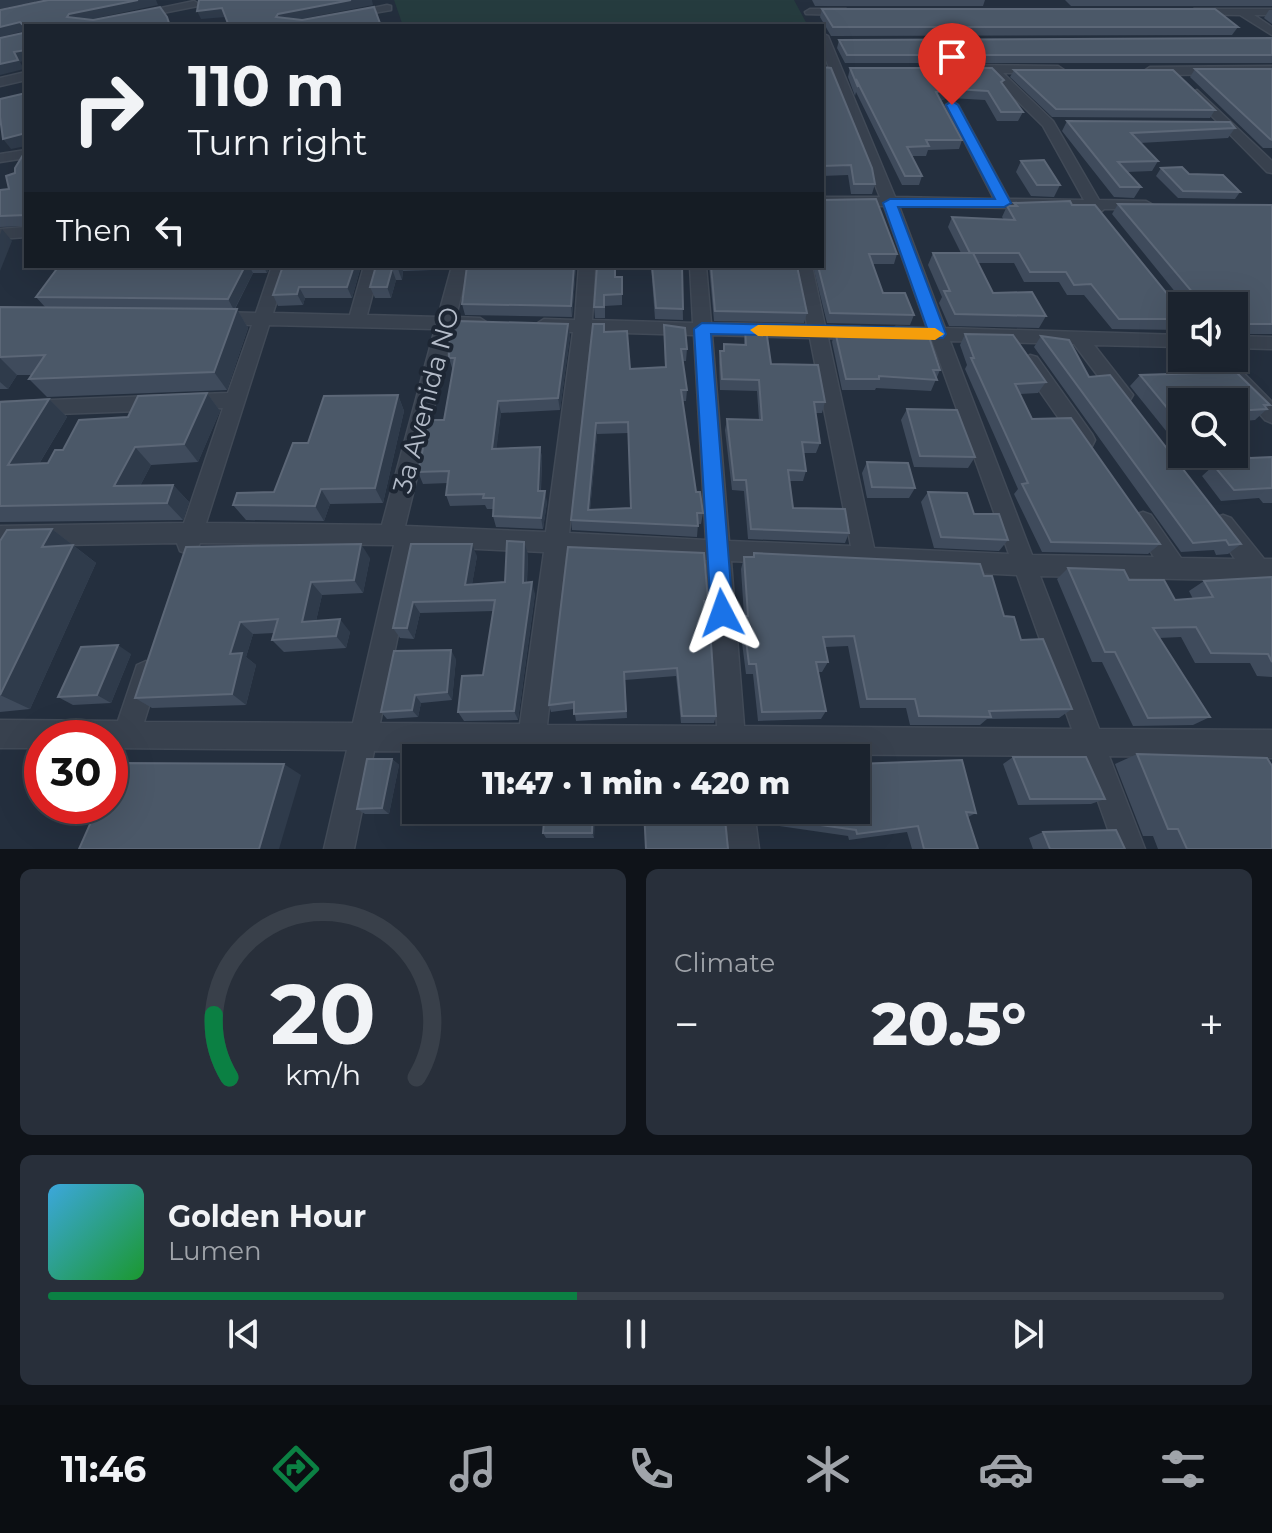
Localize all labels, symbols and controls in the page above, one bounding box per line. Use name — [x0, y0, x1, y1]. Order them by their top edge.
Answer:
pin — [918, 23, 986, 105]
icon: arrive — [930, 35, 974, 79]
text: 110 m — [188, 52, 345, 120]
icon: right — [56, 56, 160, 160]
text: Turn right — [188, 120, 368, 164]
icon: left — [148, 208, 192, 252]
text: Then — [56, 212, 132, 249]
map controls — [1168, 292, 1248, 468]
button: sound — [1168, 292, 1248, 372]
street label: 3a Avenida NO — [386, 303, 466, 497]
button: search — [1168, 388, 1248, 468]
position arrow — [680, 571, 764, 655]
speed limit sign: 30 — [24, 720, 128, 824]
text: 11:47 · 1 min · 420 m — [482, 765, 790, 802]
text: Climate — [674, 947, 775, 979]
text: 20 — [270, 963, 376, 1065]
text: 20.5° — [872, 987, 1026, 1060]
text: − — [674, 997, 699, 1051]
text: + — [1199, 997, 1224, 1051]
text: km/h — [285, 1057, 361, 1092]
text: Golden Hour — [168, 1198, 366, 1235]
text: Lumen — [168, 1235, 261, 1267]
icon: previous — [222, 1312, 266, 1356]
icon: pause — [614, 1312, 658, 1356]
icon: next — [1006, 1312, 1050, 1356]
icon: directions — [268, 1441, 324, 1497]
icon: music — [445, 1441, 501, 1497]
icon: phone — [623, 1441, 679, 1497]
icon: climate — [800, 1441, 856, 1497]
icon: car — [978, 1441, 1034, 1497]
icon: filters — [1155, 1441, 1211, 1497]
text: 11:46 — [61, 1447, 146, 1491]

